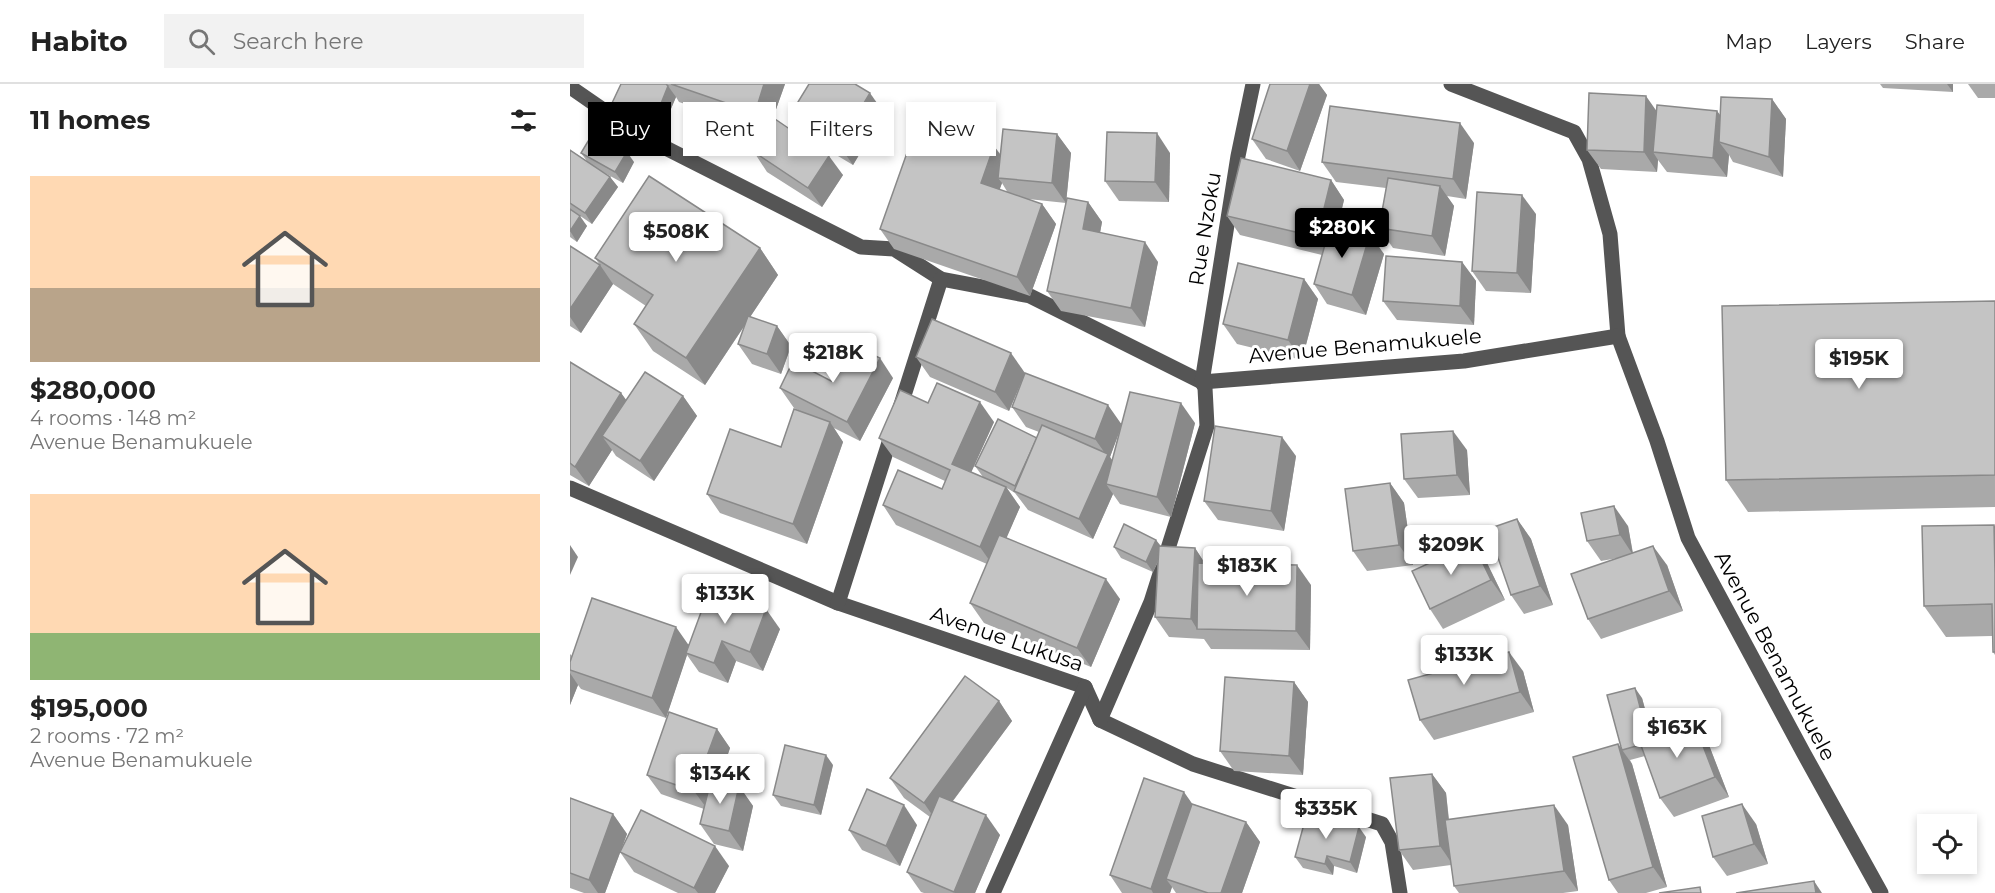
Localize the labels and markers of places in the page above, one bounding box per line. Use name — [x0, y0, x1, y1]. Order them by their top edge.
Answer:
pin: $280K — [1300, 208, 1384, 259]
pin: $508K — [634, 212, 718, 263]
pin: $218K — [791, 333, 875, 384]
pin: $195K — [1817, 339, 1901, 390]
pin: $209K — [1409, 525, 1493, 576]
pin: $183K — [1205, 546, 1289, 597]
pin: $133K — [683, 574, 767, 625]
pin: $133K — [1422, 635, 1506, 686]
pin: $163K — [1635, 708, 1719, 759]
pin: $134K — [678, 754, 762, 805]
pin: $335K — [1284, 789, 1368, 840]

